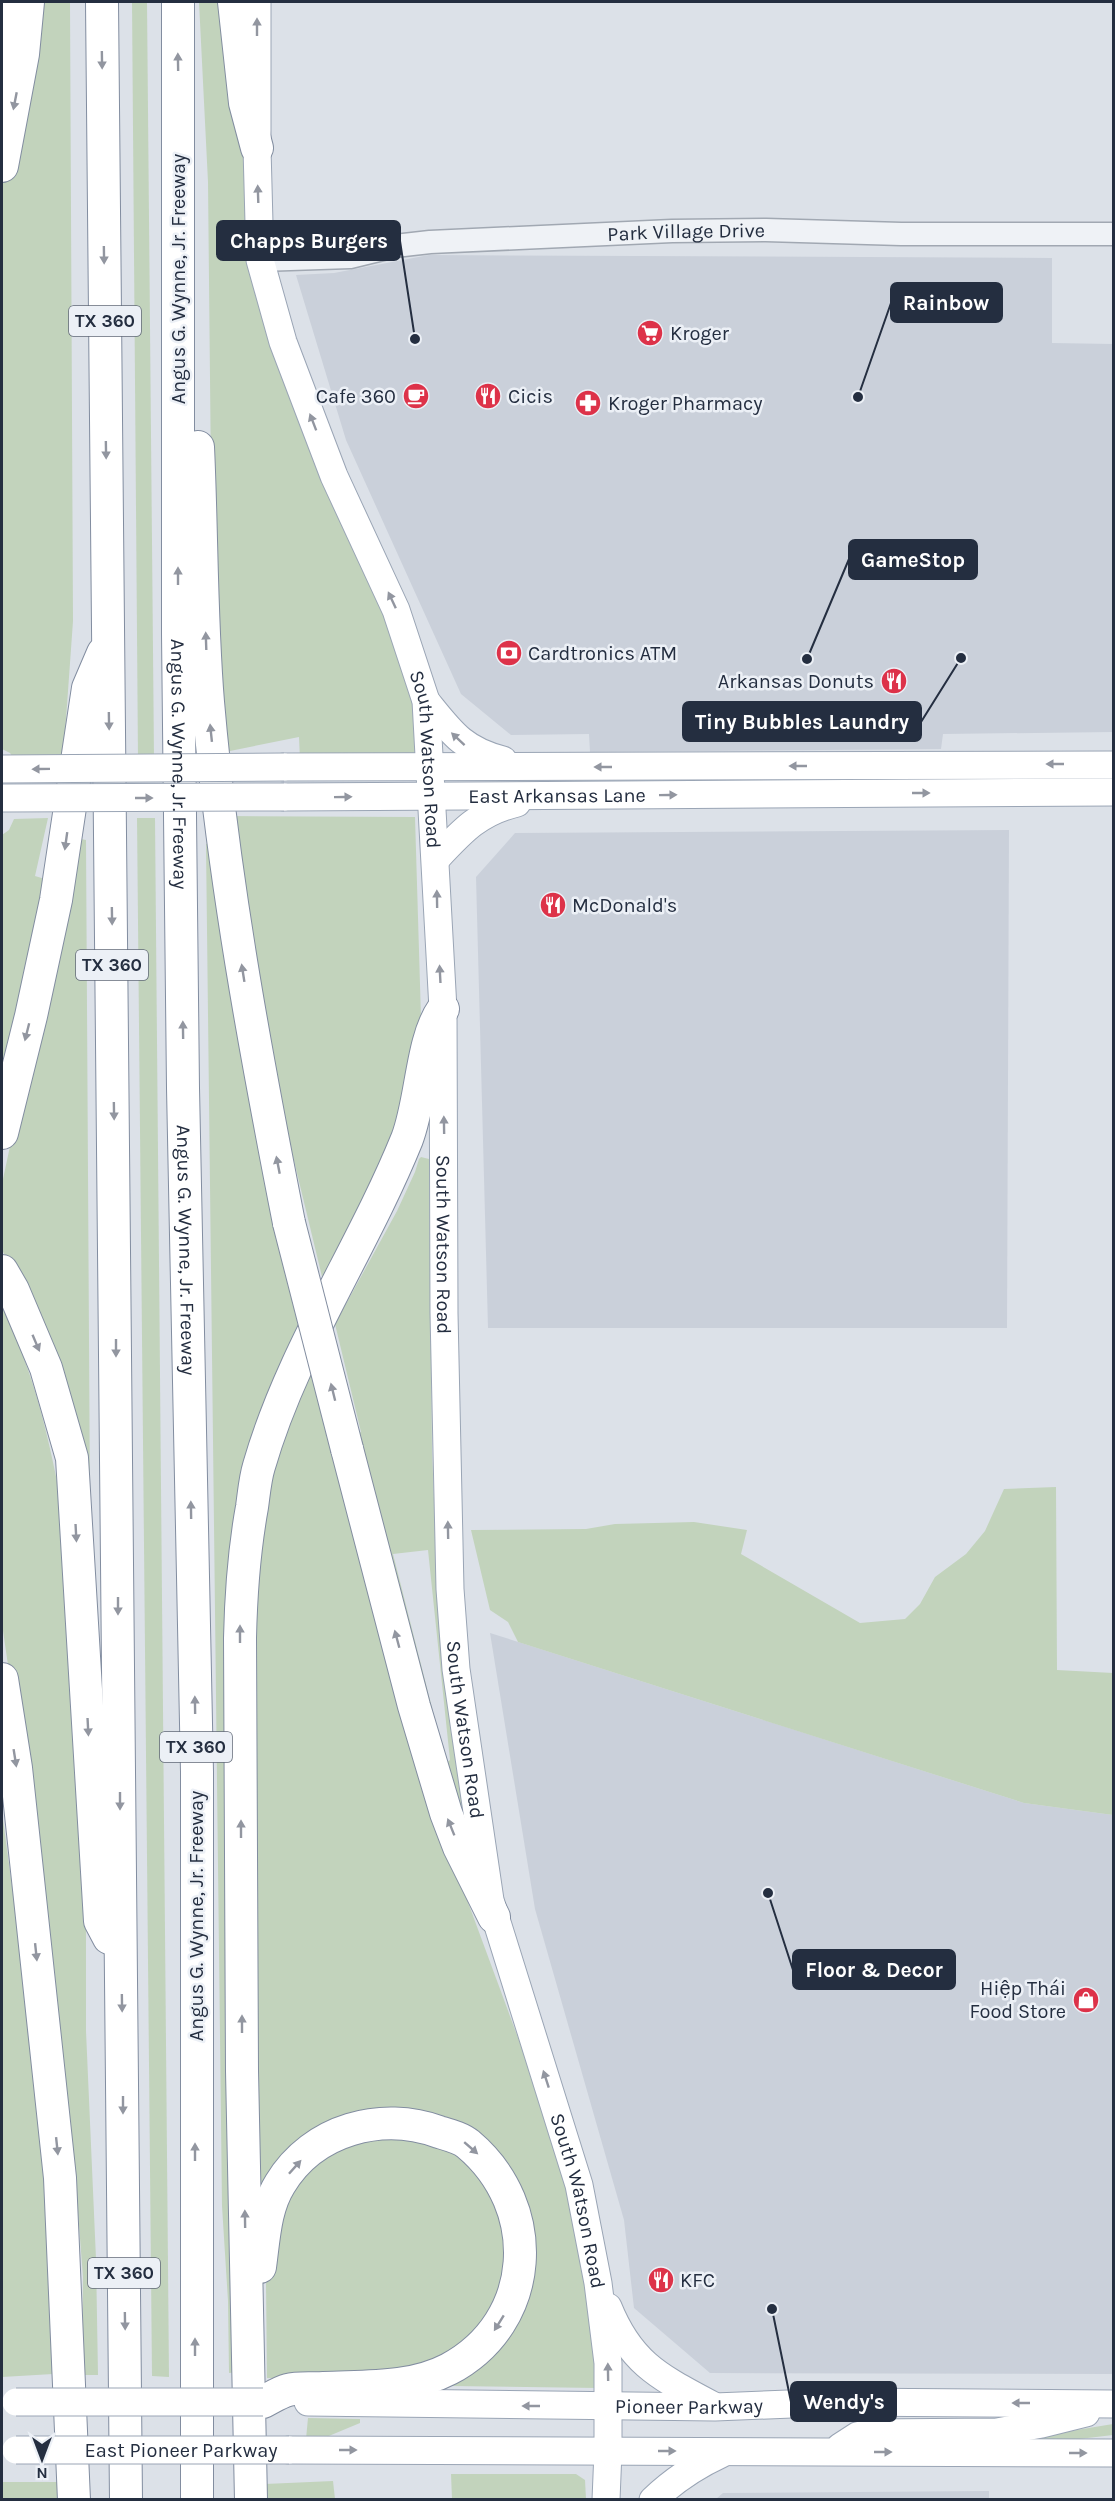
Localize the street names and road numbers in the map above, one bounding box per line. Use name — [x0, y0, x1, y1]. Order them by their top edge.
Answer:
street label: Angus G. Wynne, Jr. Freeway — [167, 154, 190, 404]
street label: Park Village Drive — [607, 219, 765, 245]
road number: TX 360 — [69, 306, 141, 336]
street label: Angus G. Wynne, Jr. Freeway — [167, 638, 192, 890]
street label: South Watson Road — [405, 667, 446, 849]
street label: East Arkansas Lane — [468, 783, 646, 807]
road number: TX 360 — [76, 950, 148, 980]
street label: Angus G. Wynne, Jr. Freeway — [172, 1124, 200, 1376]
street label: South Watson Road — [432, 1155, 456, 1335]
street label: South Watson Road — [442, 1640, 489, 1820]
road number: TX 360 — [160, 1732, 232, 1762]
street label: Angus G. Wynne, Jr. Freeway — [185, 1791, 208, 2041]
street label: South Watson Road — [546, 2110, 610, 2290]
road number: TX 360 — [88, 2258, 160, 2288]
street label: Pioneer Parkway — [615, 2394, 763, 2419]
street label: East Pioneer Parkway — [84, 2439, 278, 2462]

